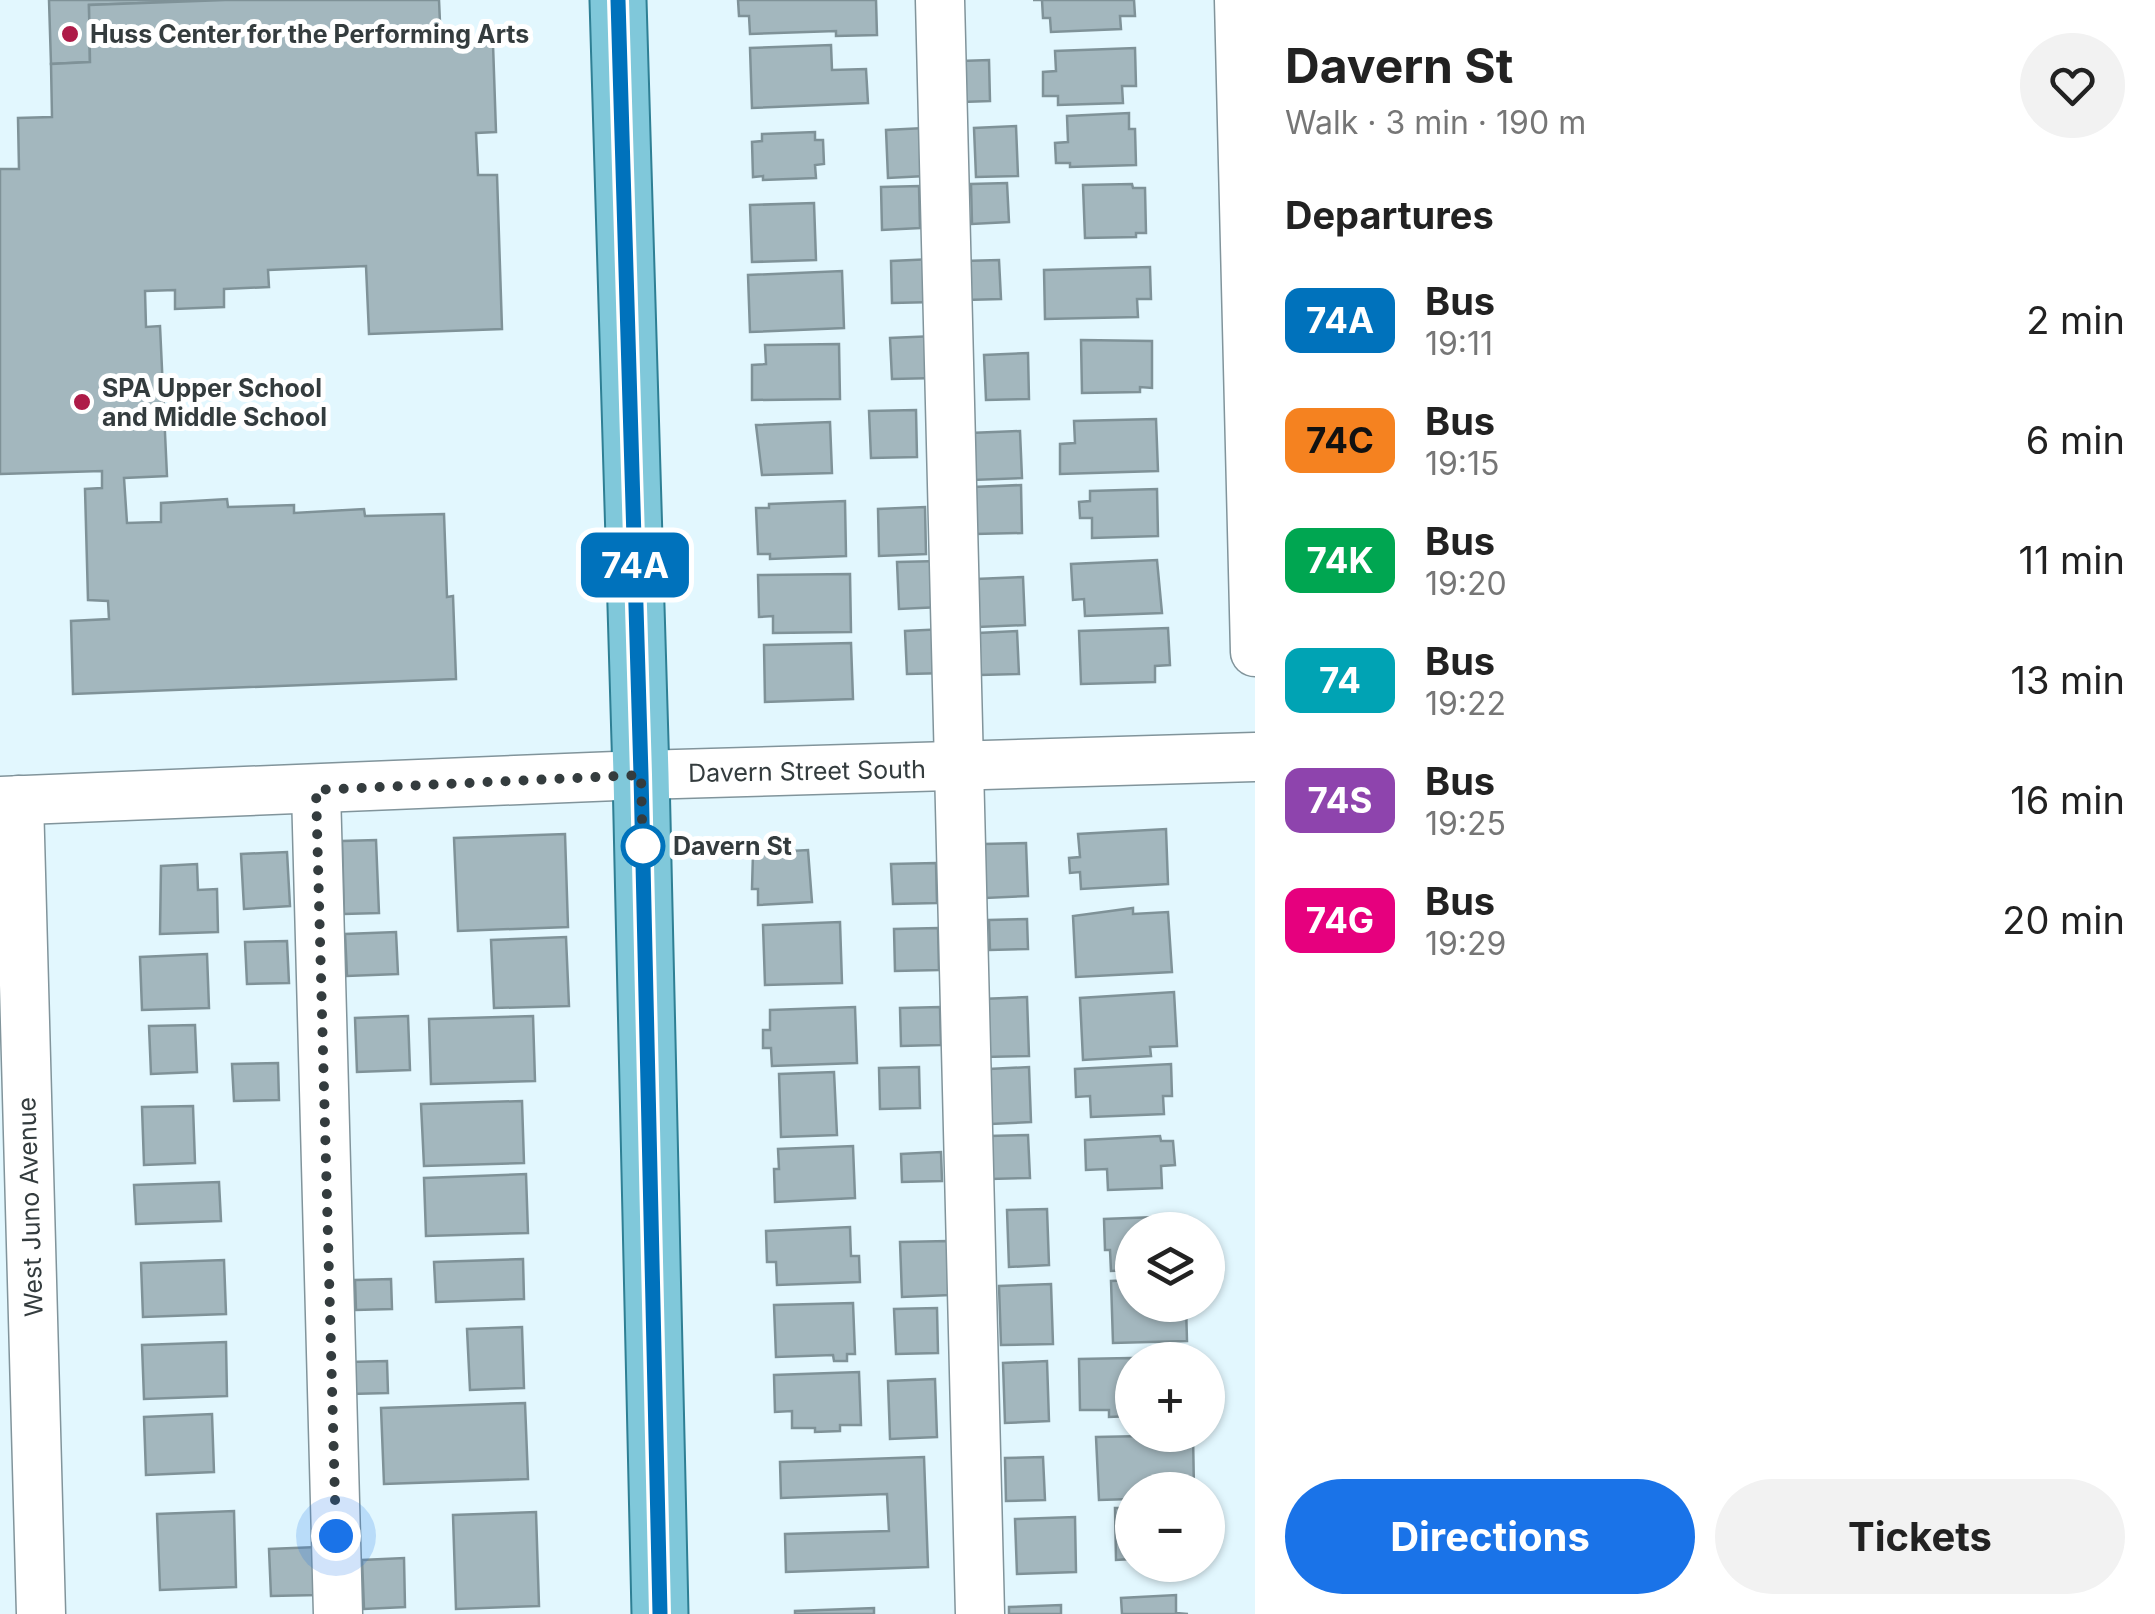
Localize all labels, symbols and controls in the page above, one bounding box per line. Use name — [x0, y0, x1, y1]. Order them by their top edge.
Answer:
place label: Huss Center for the Performing Arts — [90, 19, 529, 49]
marker: Huss Center for the Performing Arts — [59, 23, 81, 45]
button: heart — [2020, 33, 2125, 138]
text: Davern St — [1285, 36, 1513, 95]
text: Walk · 3 min · 190 m — [1285, 103, 1586, 142]
text: Departures — [1285, 192, 1494, 238]
text: Bus — [1425, 278, 1495, 324]
text: 2 min — [2026, 297, 2125, 343]
text: 74A — [1306, 299, 1374, 341]
text: 19:11 — [1425, 324, 1493, 363]
place label: SPA Upper School and Middle School — [102, 373, 327, 432]
marker: SPA Upper School and Middle School — [71, 391, 93, 413]
text: Bus — [1425, 398, 1495, 444]
text: 6 min — [2026, 417, 2125, 463]
text: 74C — [1306, 419, 1374, 461]
text: 19:15 — [1425, 444, 1500, 483]
text: Bus — [1425, 518, 1495, 564]
line badge: 74A — [578, 532, 692, 598]
text: 11 min — [2018, 537, 2125, 583]
text: 74K — [1306, 539, 1374, 581]
text: 74A — [601, 544, 669, 586]
text: 19:20 — [1425, 564, 1507, 603]
text: Bus — [1425, 638, 1495, 684]
text: 13 min — [2010, 657, 2125, 703]
text: 74 — [1319, 659, 1361, 701]
text: 19:22 — [1425, 684, 1506, 723]
street label: Davern Street South — [688, 754, 926, 788]
text: Bus — [1425, 758, 1495, 804]
text: 16 min — [2010, 777, 2125, 823]
text: 74S — [1308, 779, 1372, 821]
text: 19:25 — [1425, 804, 1506, 843]
marker: Davern St — [622, 825, 664, 867]
place label: Davern St — [673, 831, 792, 861]
text: Bus — [1425, 878, 1495, 924]
text: 20 min — [2002, 897, 2125, 943]
text: 74G — [1306, 899, 1374, 941]
text: 19:29 — [1425, 924, 1506, 963]
street label: West Juno Avenue — [11, 1097, 49, 1317]
map controls — [1115, 1212, 1225, 1582]
button: layers — [1115, 1212, 1225, 1322]
button: + — [1115, 1342, 1225, 1452]
button: − — [1115, 1472, 1225, 1582]
button: Directions — [1285, 1479, 1695, 1594]
button: Tickets — [1715, 1479, 2125, 1594]
your location — [311, 1511, 361, 1561]

